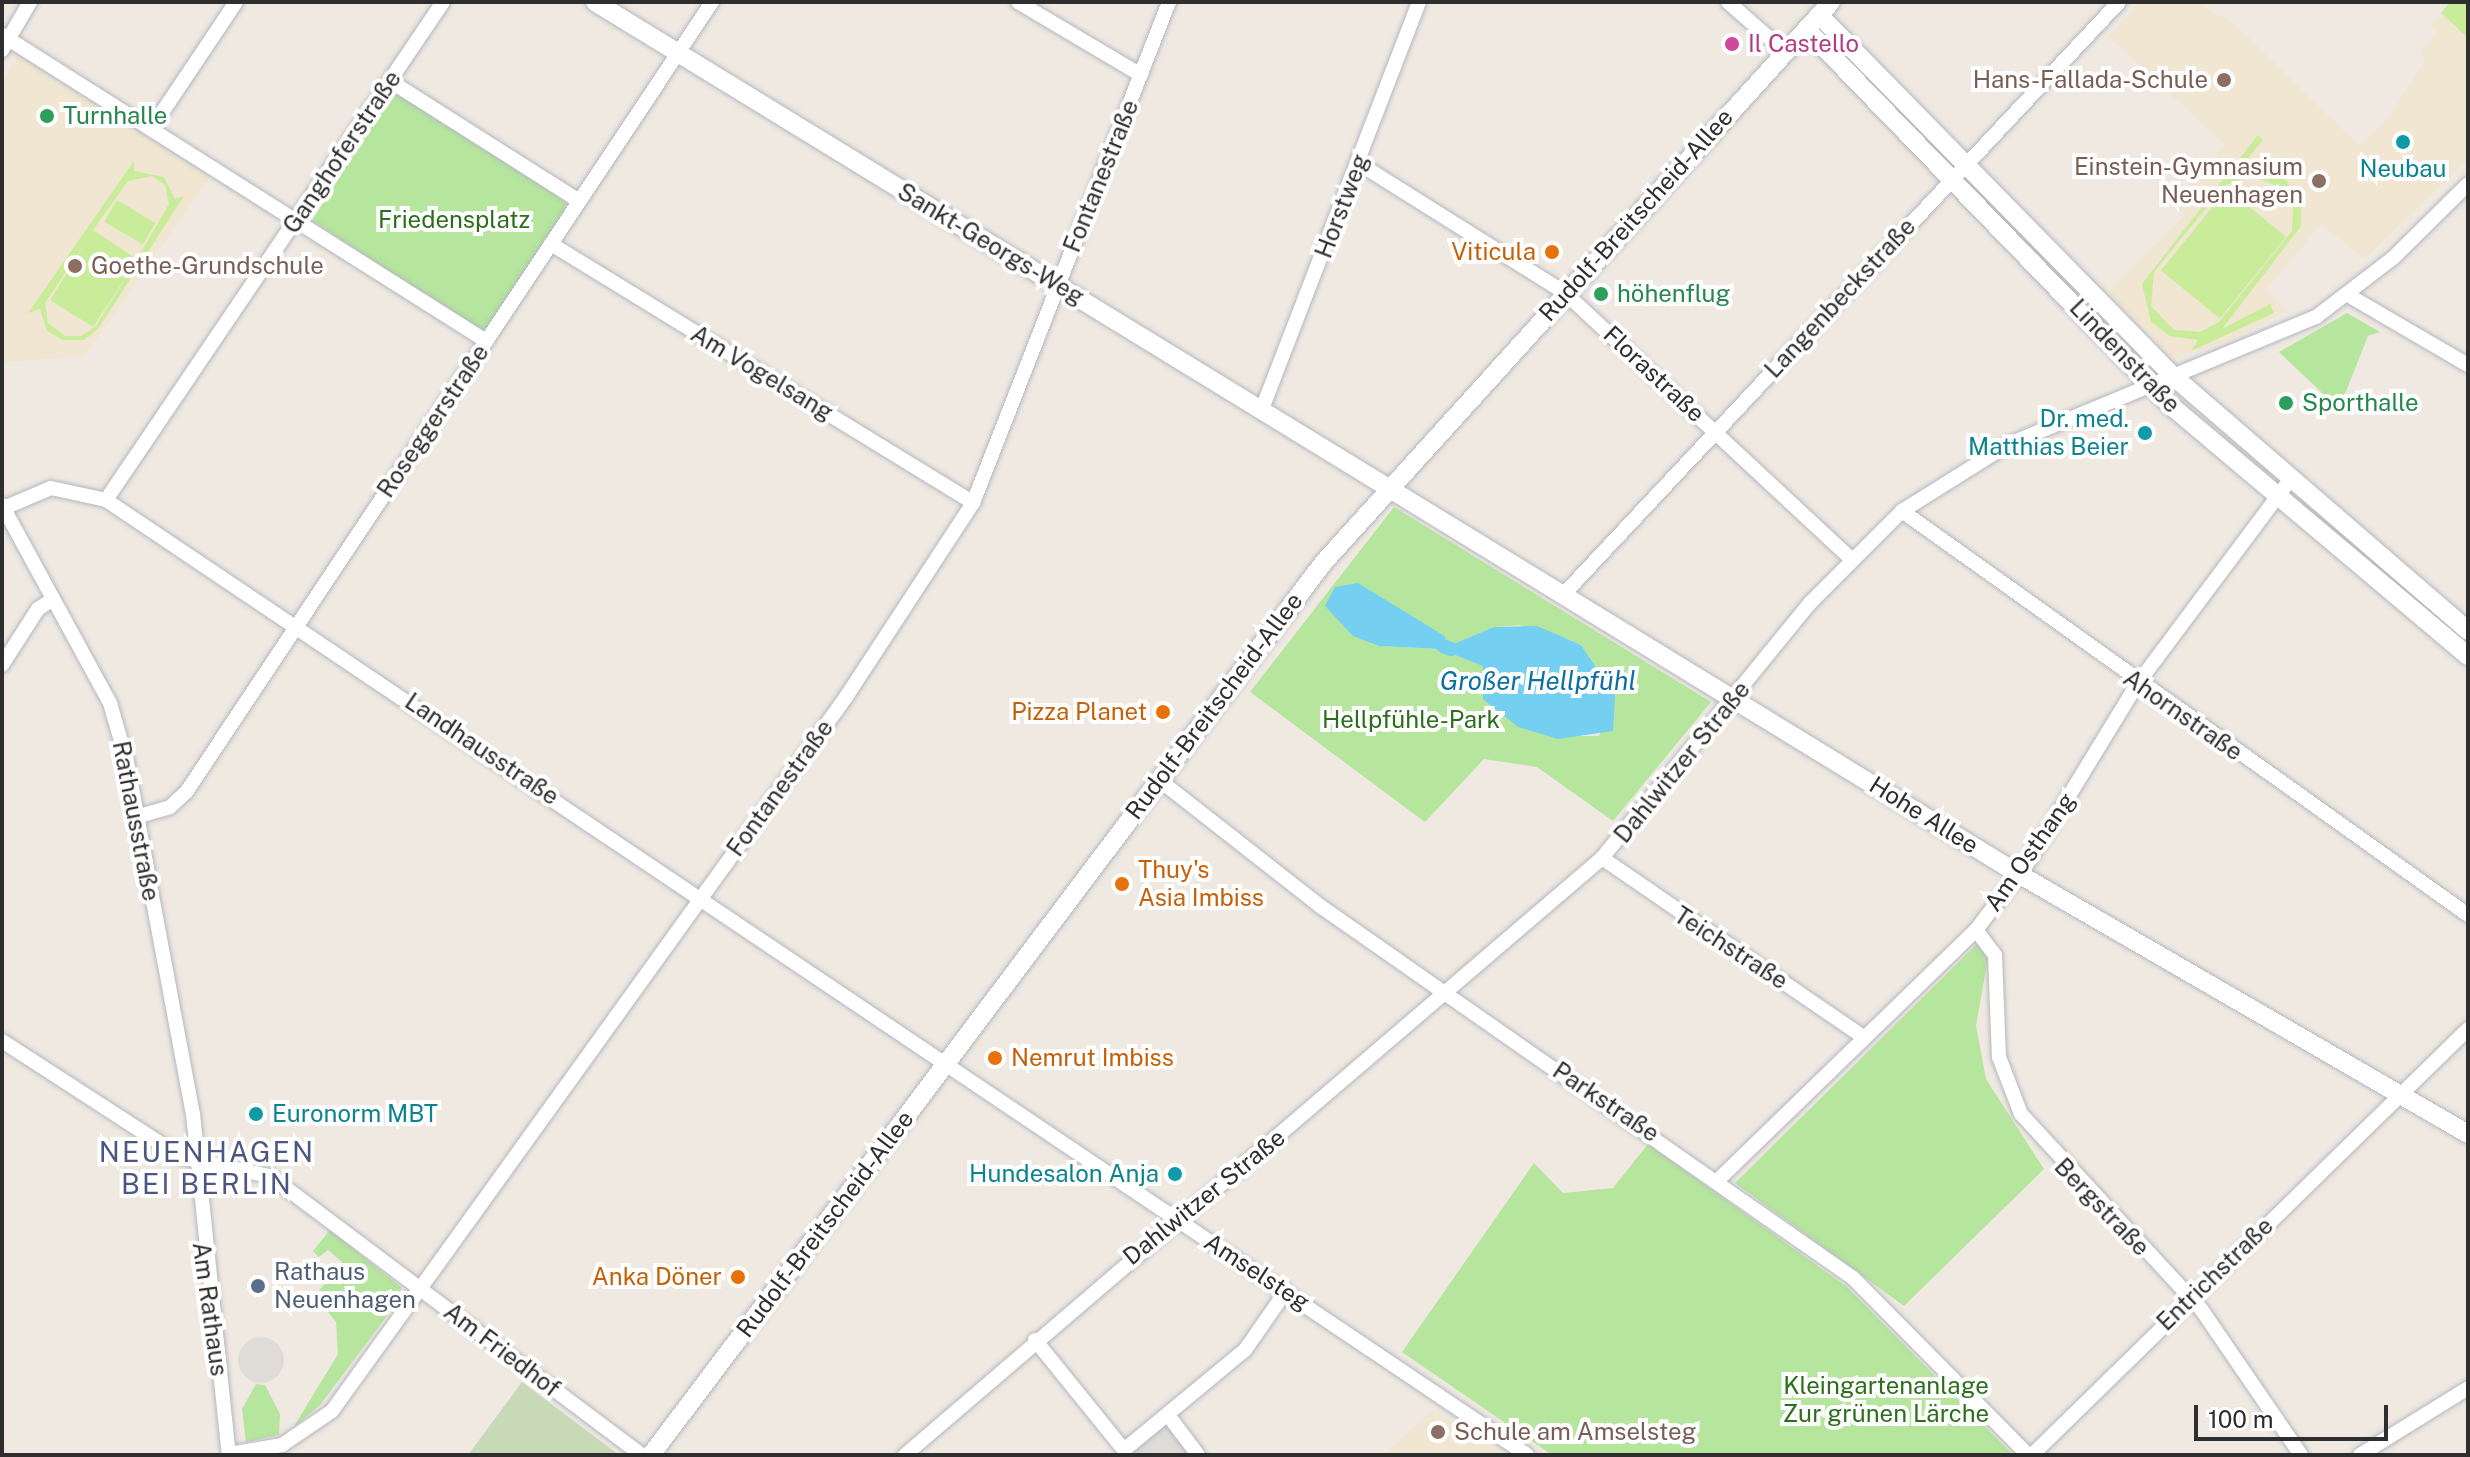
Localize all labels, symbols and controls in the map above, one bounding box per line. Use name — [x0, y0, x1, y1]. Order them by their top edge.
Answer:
place label: Il Castello — [1748, 30, 1859, 58]
marker: Il Castello — [1723, 35, 1741, 53]
street label: Ganghoferstraße — [277, 65, 407, 239]
place label: Hans-Fallada-Schule — [1973, 66, 2208, 94]
marker: Hans-Fallada-Schule — [2215, 71, 2233, 89]
street label: Fontanestraße — [1057, 96, 1145, 256]
place label: Turnhalle — [63, 102, 167, 130]
street label: Rudolf-Breitscheid-Allee — [1533, 103, 1739, 327]
marker: Turnhalle — [38, 107, 56, 125]
marker: Neubau — [2394, 133, 2412, 151]
street label: Horstweg — [1309, 150, 1375, 262]
place label: Einstein-Gymnasium Neuenhagen — [2074, 153, 2303, 209]
place label: Neubau — [2360, 155, 2446, 183]
marker: Einstein-Gymnasium Neuenhagen — [2310, 172, 2328, 190]
street label: Sankt-Georgs-Weg — [892, 177, 1090, 311]
park label: Friedensplatz — [378, 206, 530, 234]
street label: Langenbeckstraße — [1759, 212, 1921, 384]
place label: Viticula — [1451, 238, 1536, 266]
marker: Viticula — [1543, 243, 1561, 261]
place label: Goethe-Grundschule — [91, 252, 324, 280]
marker: Goethe-Grundschule — [66, 257, 84, 275]
place label: höhenflug — [1617, 280, 1730, 308]
marker: höhenflug — [1592, 285, 1610, 303]
street label: Lindenstraße — [2064, 293, 2186, 419]
street label: Am Vogelsang — [685, 319, 839, 427]
street label: Florastraße — [1597, 320, 1711, 428]
street label: Roseggerstraße — [371, 339, 495, 503]
place label: Sporthalle — [2302, 389, 2419, 417]
marker: Sporthalle — [2277, 394, 2295, 412]
place label: Dr. med. Matthias Beier — [1968, 405, 2129, 461]
marker: Dr. med. Matthias Beier — [2136, 424, 2154, 442]
street label: Rudolf-Breitscheid-Allee — [1119, 587, 1309, 825]
street label: Ahornstraße — [2118, 663, 2248, 767]
water label: Großer Hellpfühl — [1440, 665, 1636, 697]
street label: Dahlwitzer Straße — [1608, 675, 1756, 849]
street label: Landhausstraße — [400, 687, 564, 811]
place label: Pizza Planet — [1011, 698, 1147, 726]
marker: Pizza Planet — [1154, 703, 1172, 721]
park label: Hellpfühle-Park — [1322, 706, 1500, 734]
street label: Fontanestraße — [721, 714, 839, 862]
street label: Rathausstraße — [106, 739, 166, 903]
street label: Hohe Allee — [1864, 770, 1984, 860]
street label: Am Osthang — [1979, 787, 2081, 917]
place label: Thuy's Asia Imbiss — [1138, 856, 1264, 912]
marker: Thuy's Asia Imbiss — [1113, 875, 1131, 893]
street label: Teichstraße — [1669, 901, 1793, 995]
place label: Nemrut Imbiss — [1011, 1044, 1174, 1072]
marker: Nemrut Imbiss — [986, 1049, 1004, 1067]
street label: Parkstraße — [1547, 1056, 1665, 1148]
place label: Euronorm MBT — [272, 1100, 438, 1128]
marker: Euronorm MBT — [247, 1105, 265, 1123]
street label: Rudolf-Breitscheid-Allee — [730, 1105, 920, 1343]
street label: Dahlwitzer Straße — [1117, 1123, 1291, 1271]
district label: NEUENHAGEN BEI BERLIN — [99, 1135, 315, 1201]
street label: Bergstraße — [2048, 1152, 2156, 1262]
place label: Hundesalon Anja — [969, 1160, 1159, 1188]
marker: Hundesalon Anja — [1166, 1165, 1184, 1183]
street label: Entrichstraße — [2151, 1211, 2279, 1337]
street label: Amselsteg — [1199, 1227, 1315, 1317]
street label: Am Rathaus — [186, 1240, 234, 1378]
place label: Rathaus Neuenhagen — [274, 1258, 416, 1314]
place label: Anka Döner — [592, 1263, 722, 1291]
marker: Anka Döner — [729, 1268, 747, 1286]
marker: Rathaus Neuenhagen — [249, 1277, 267, 1295]
street label: Am Friedhof — [438, 1297, 566, 1403]
park label: Kleingartenanlage Zur grünen Lärche — [1783, 1372, 1989, 1428]
scale bar — [2198, 1389, 2392, 1439]
text: 100 m — [2208, 1405, 2274, 1433]
place label: Schule am Amselsteg — [1454, 1418, 1697, 1446]
marker: Schule am Amselsteg — [1429, 1423, 1447, 1441]

